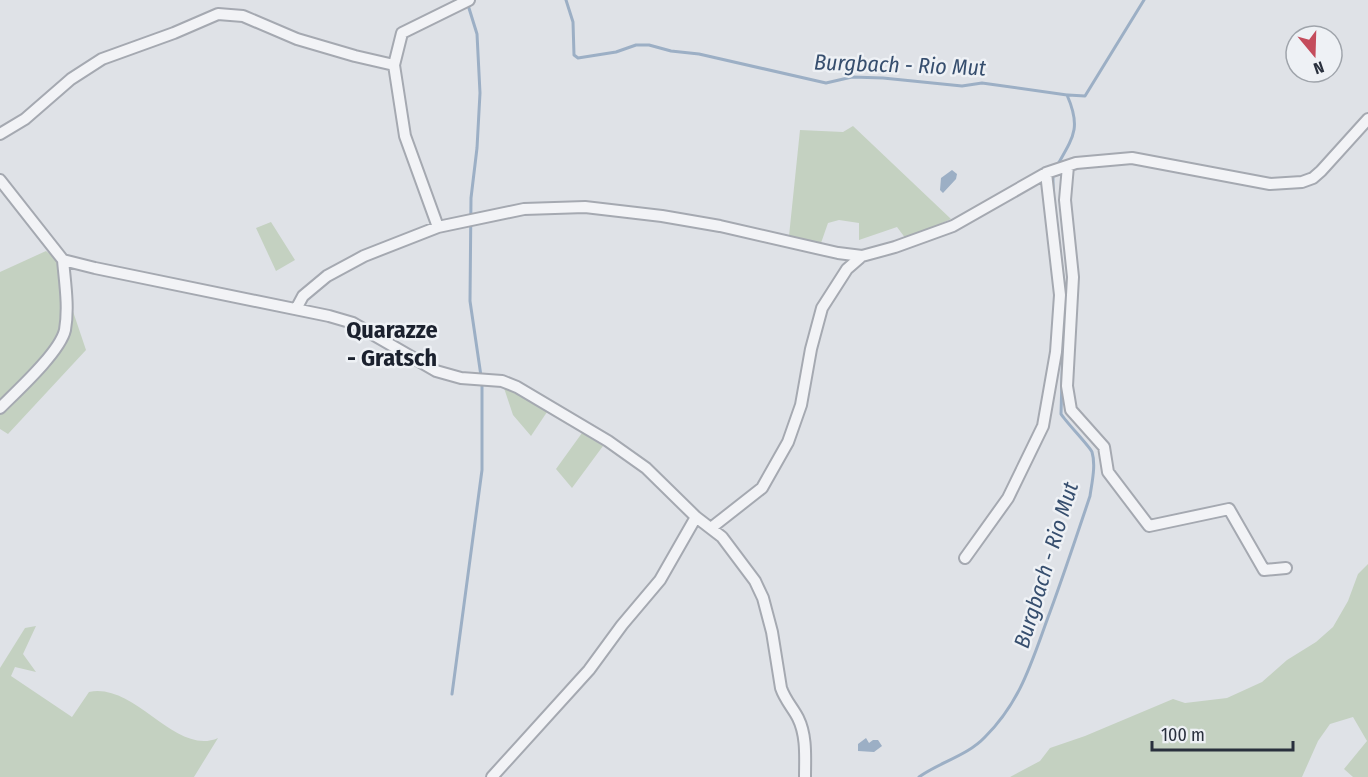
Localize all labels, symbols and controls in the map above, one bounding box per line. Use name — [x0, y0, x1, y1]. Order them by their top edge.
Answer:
north arrow — [1284, 24, 1344, 84]
water label: Burgbach - Rio Mut — [813, 49, 987, 82]
text: N — [1311, 57, 1326, 78]
district label: Quarazze - Gratsch — [346, 316, 438, 372]
water label: Burgbach - Rio Mut — [1008, 478, 1084, 651]
scale bar — [1152, 714, 1293, 752]
text: 100 m — [1161, 724, 1205, 746]

